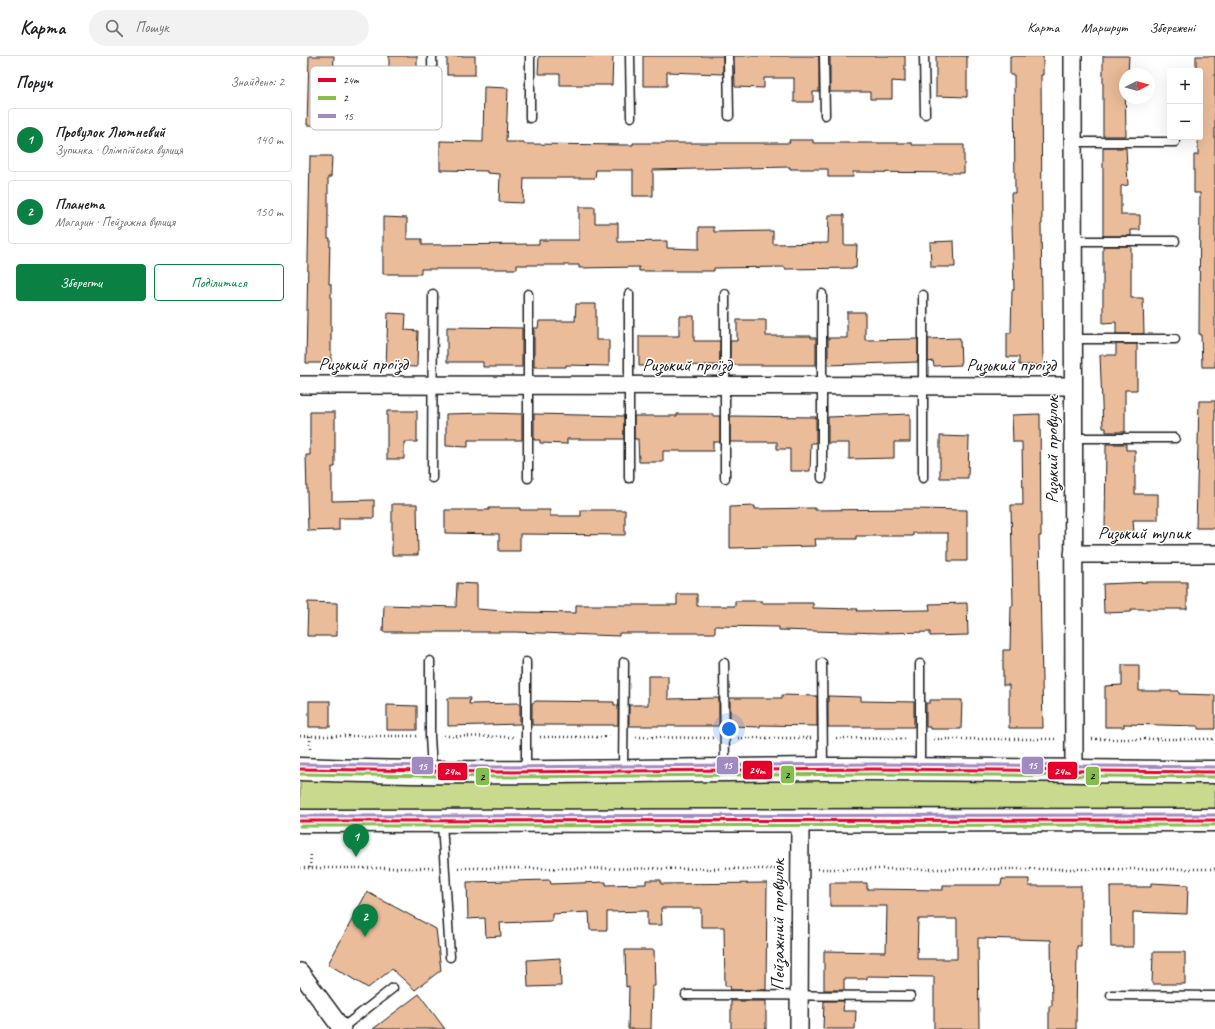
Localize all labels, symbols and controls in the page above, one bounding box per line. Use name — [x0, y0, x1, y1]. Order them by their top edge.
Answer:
search box — [89, 10, 369, 46]
text: Карта — [20, 16, 65, 40]
icon: search — [103, 17, 125, 39]
text: Пошук — [135, 18, 169, 37]
text: Карта — [1027, 19, 1059, 36]
text: Маршрут — [1081, 19, 1127, 36]
text: Збережені — [1149, 19, 1195, 36]
legend — [310, 66, 442, 130]
north arrow — [1119, 68, 1155, 104]
map controls — [1167, 68, 1203, 140]
button: + — [1167, 68, 1203, 104]
text: Поруч — [16, 72, 52, 93]
text: 24т — [343, 73, 360, 87]
text: Знайдено: 2 — [230, 74, 284, 90]
text: 2 — [343, 91, 349, 105]
button: − — [1167, 104, 1203, 140]
text: 15 — [343, 109, 354, 123]
text: Провулок Лютневий — [55, 123, 165, 142]
text: 1 — [27, 132, 33, 148]
text: 140 m — [255, 132, 283, 148]
text: Зупинка · Олімпійська вулиця — [55, 142, 183, 158]
text: Планета — [55, 195, 104, 214]
text: 2 — [27, 204, 33, 220]
text: 150 m — [255, 204, 283, 220]
text: Магазин · Пейзажна вулиця — [55, 214, 175, 230]
button: Зберегти — [16, 264, 146, 301]
button: Поділитися — [154, 264, 284, 301]
street label: Ризький проїзд — [318, 352, 410, 376]
street label: Ризький проїзд — [642, 353, 734, 377]
street label: Ризький проїзд — [966, 353, 1058, 377]
street label: Ризький провулок — [1040, 394, 1064, 504]
street label: Ризький тупик — [1098, 521, 1191, 545]
your location — [719, 719, 739, 739]
line badge: 15 — [411, 756, 434, 775]
line badge: 15 — [716, 756, 739, 775]
line badge: 15 — [1021, 756, 1044, 775]
text: 15 — [722, 758, 733, 772]
text: 15 — [1027, 758, 1038, 772]
text: 15 — [417, 759, 428, 773]
line badge: 24т — [742, 760, 773, 780]
line badge: 24т — [1047, 761, 1078, 780]
line badge: 24т — [437, 762, 468, 781]
text: 24т — [749, 763, 766, 777]
text: 24т — [444, 764, 461, 778]
text: 24т — [1054, 764, 1071, 778]
line badge: 2 — [780, 765, 795, 784]
line badge: 2 — [1085, 766, 1100, 786]
line badge: 2 — [475, 767, 490, 786]
text: 2 — [785, 768, 791, 782]
text: 2 — [1090, 769, 1096, 783]
text: 2 — [480, 770, 486, 784]
pin: 1 — [343, 824, 369, 857]
street label: Пейзажний провулок — [766, 857, 790, 991]
pin: 2 — [352, 904, 378, 937]

